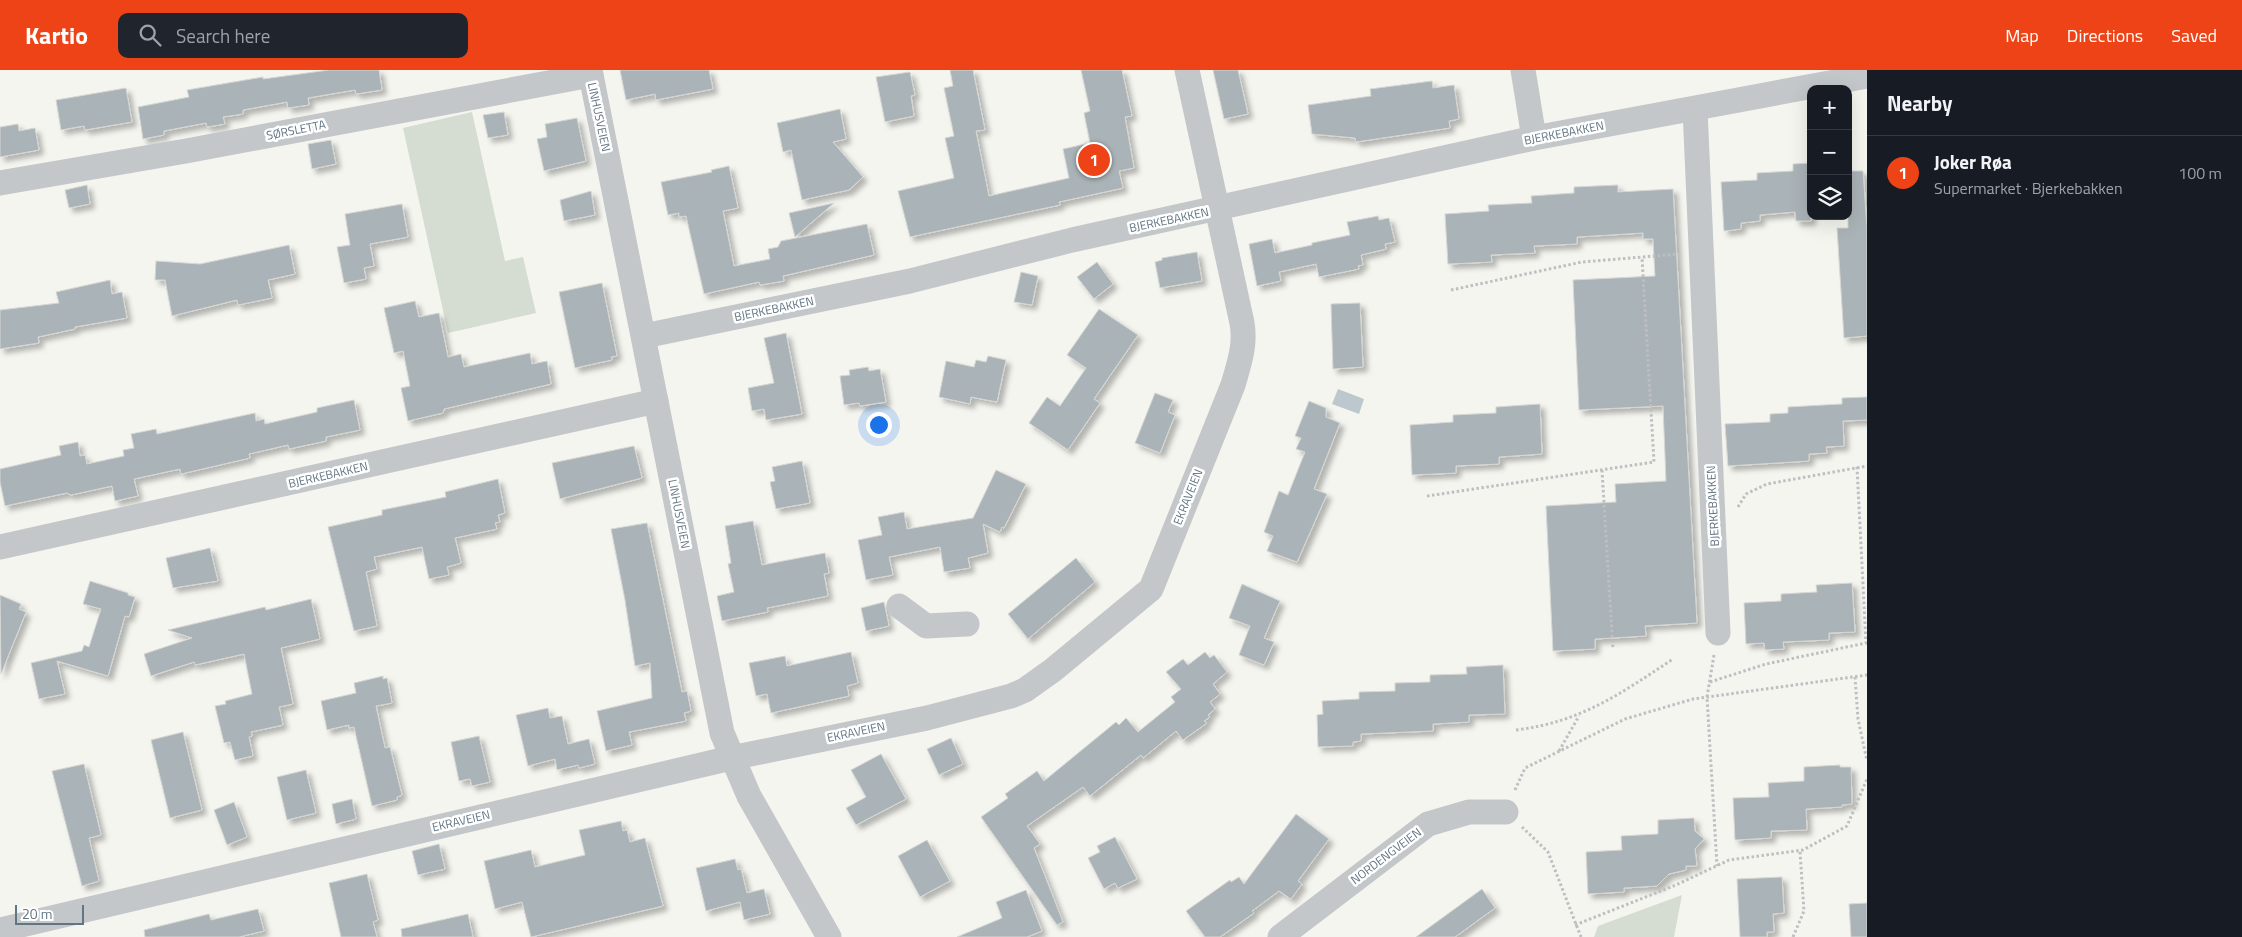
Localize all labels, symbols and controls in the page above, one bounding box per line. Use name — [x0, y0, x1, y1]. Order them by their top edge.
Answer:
search box — [118, 13, 468, 58]
text: Kartio — [25, 17, 88, 53]
icon: search — [136, 21, 164, 49]
text: Search here — [176, 21, 270, 50]
text: Map — [2005, 22, 2039, 49]
text: Directions — [2067, 22, 2143, 49]
text: Saved — [2171, 22, 2217, 49]
street label: LINHUSVEIEN — [583, 81, 616, 153]
map controls — [1807, 85, 1852, 220]
button: + — [1807, 85, 1852, 130]
text: Nearby — [1887, 87, 1952, 119]
street label: SØRSLETTA — [265, 114, 327, 145]
street label: BJERKEBAKKEN — [1522, 115, 1605, 150]
button: − — [1807, 130, 1852, 175]
pin: 1 — [1078, 141, 1110, 179]
text: Joker Røa — [1934, 147, 2012, 176]
text: 1 — [1899, 161, 1907, 185]
text: 100 m — [2178, 161, 2222, 185]
button: layers — [1807, 175, 1852, 220]
text: Supermarket · Bjerkebakken — [1934, 176, 2123, 200]
street label: BJERKEBAKKEN — [1127, 202, 1210, 237]
street label: BJERKEBAKKEN — [732, 291, 815, 326]
your location — [866, 412, 892, 438]
street label: BJERKEBAKKEN — [286, 456, 369, 493]
street label: BJERKEBAKKEN — [1701, 465, 1724, 547]
street label: EKRAVEIEN — [1168, 466, 1207, 528]
street label: LINHUSVEIEN — [663, 478, 696, 550]
street label: EKRAVEIEN — [825, 716, 887, 747]
street label: EKRAVEIEN — [430, 805, 492, 836]
street label: NORDENGVEIEN — [1346, 823, 1425, 889]
scale bar — [15, 902, 84, 925]
text: 20 m — [22, 903, 52, 924]

